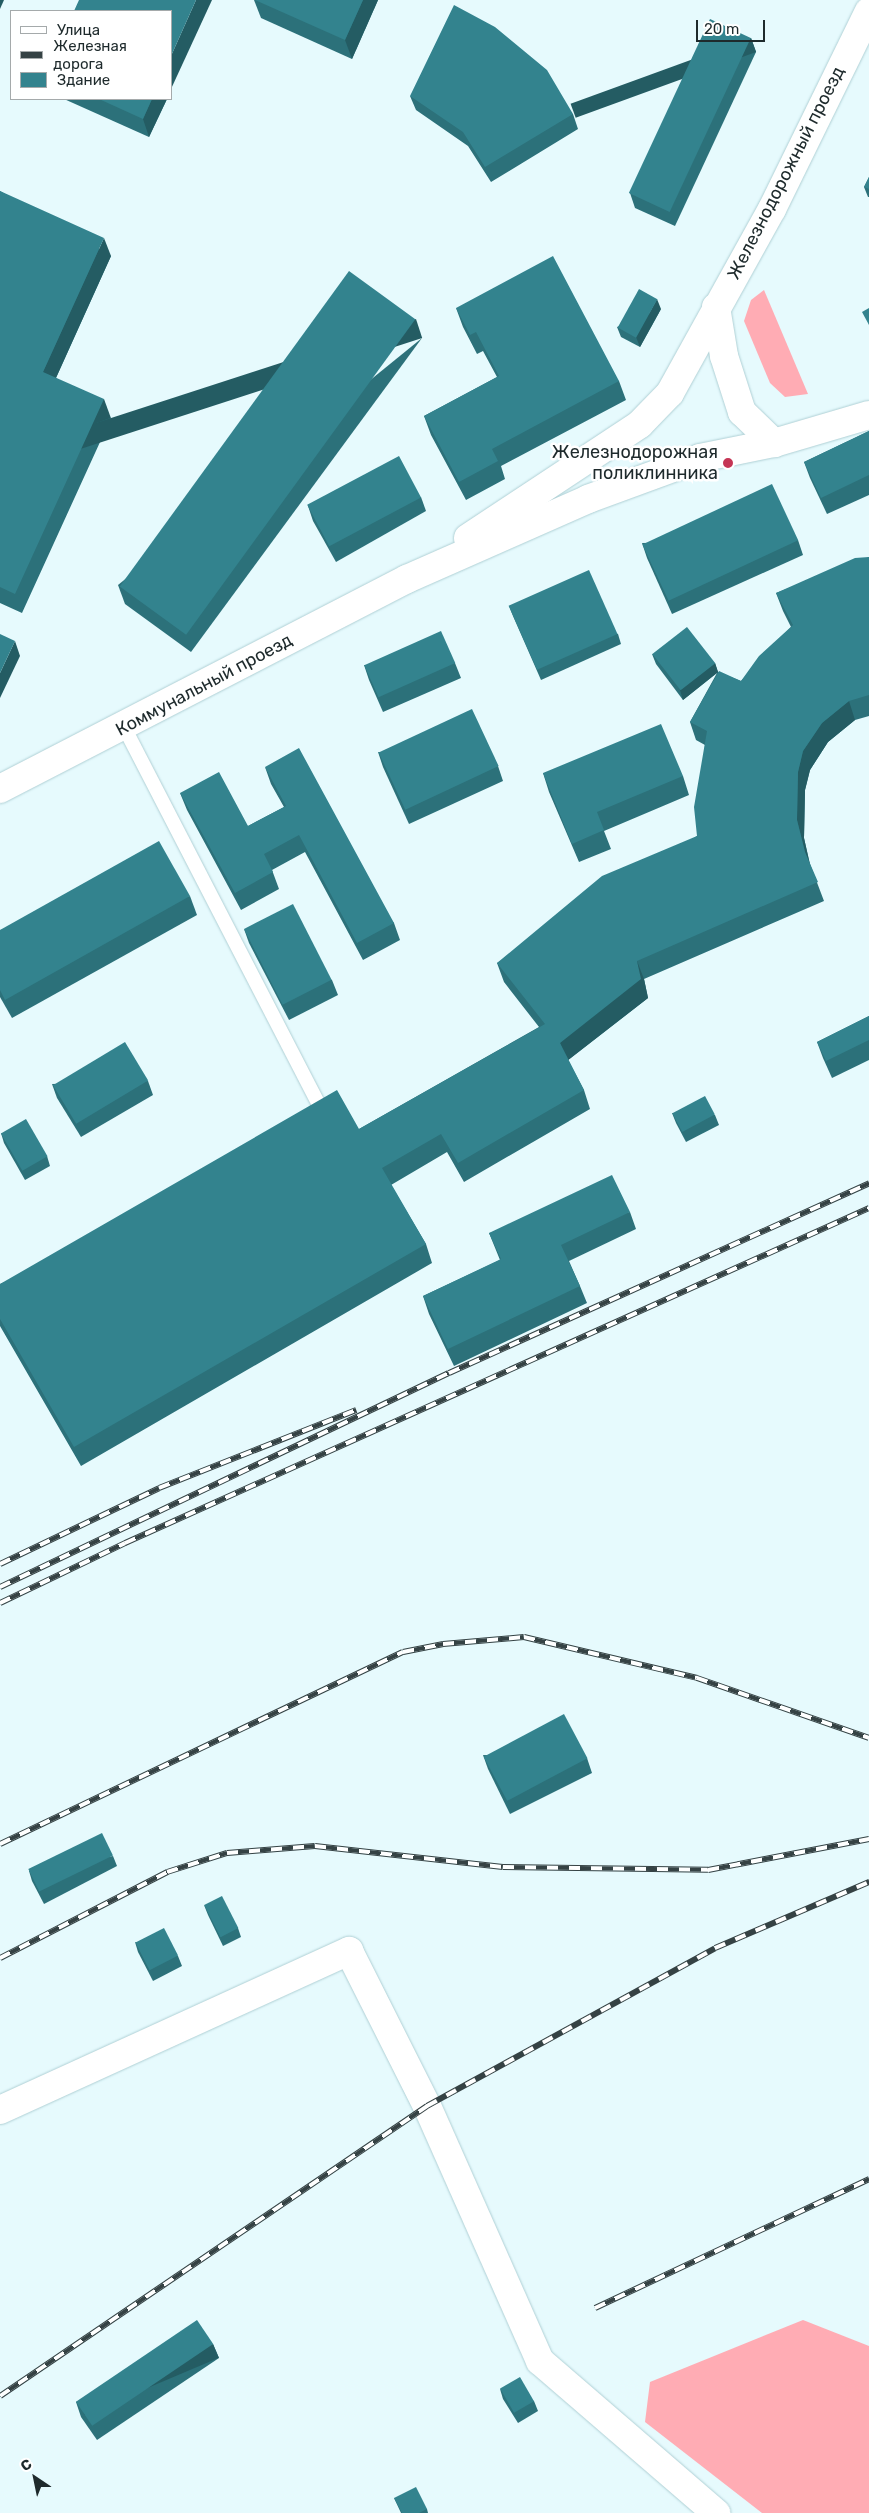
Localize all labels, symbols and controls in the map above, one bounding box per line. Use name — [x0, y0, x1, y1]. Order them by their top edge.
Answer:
legend — [10, 10, 172, 100]
scale bar — [699, 10, 768, 42]
text: 20 m — [704, 20, 739, 38]
text: Улица — [57, 21, 100, 39]
text: Железная дорога — [53, 37, 127, 73]
street label: Железнодорожный проезд — [723, 63, 849, 283]
text: Здание — [57, 71, 110, 89]
place label: Железнодорожная поликлинника — [552, 442, 718, 484]
marker: Железнодорожная поликлинника — [722, 457, 734, 469]
street label: Коммунальный проезд — [112, 629, 296, 741]
north arrow — [10, 2453, 60, 2503]
text: С — [17, 2455, 35, 2475]

